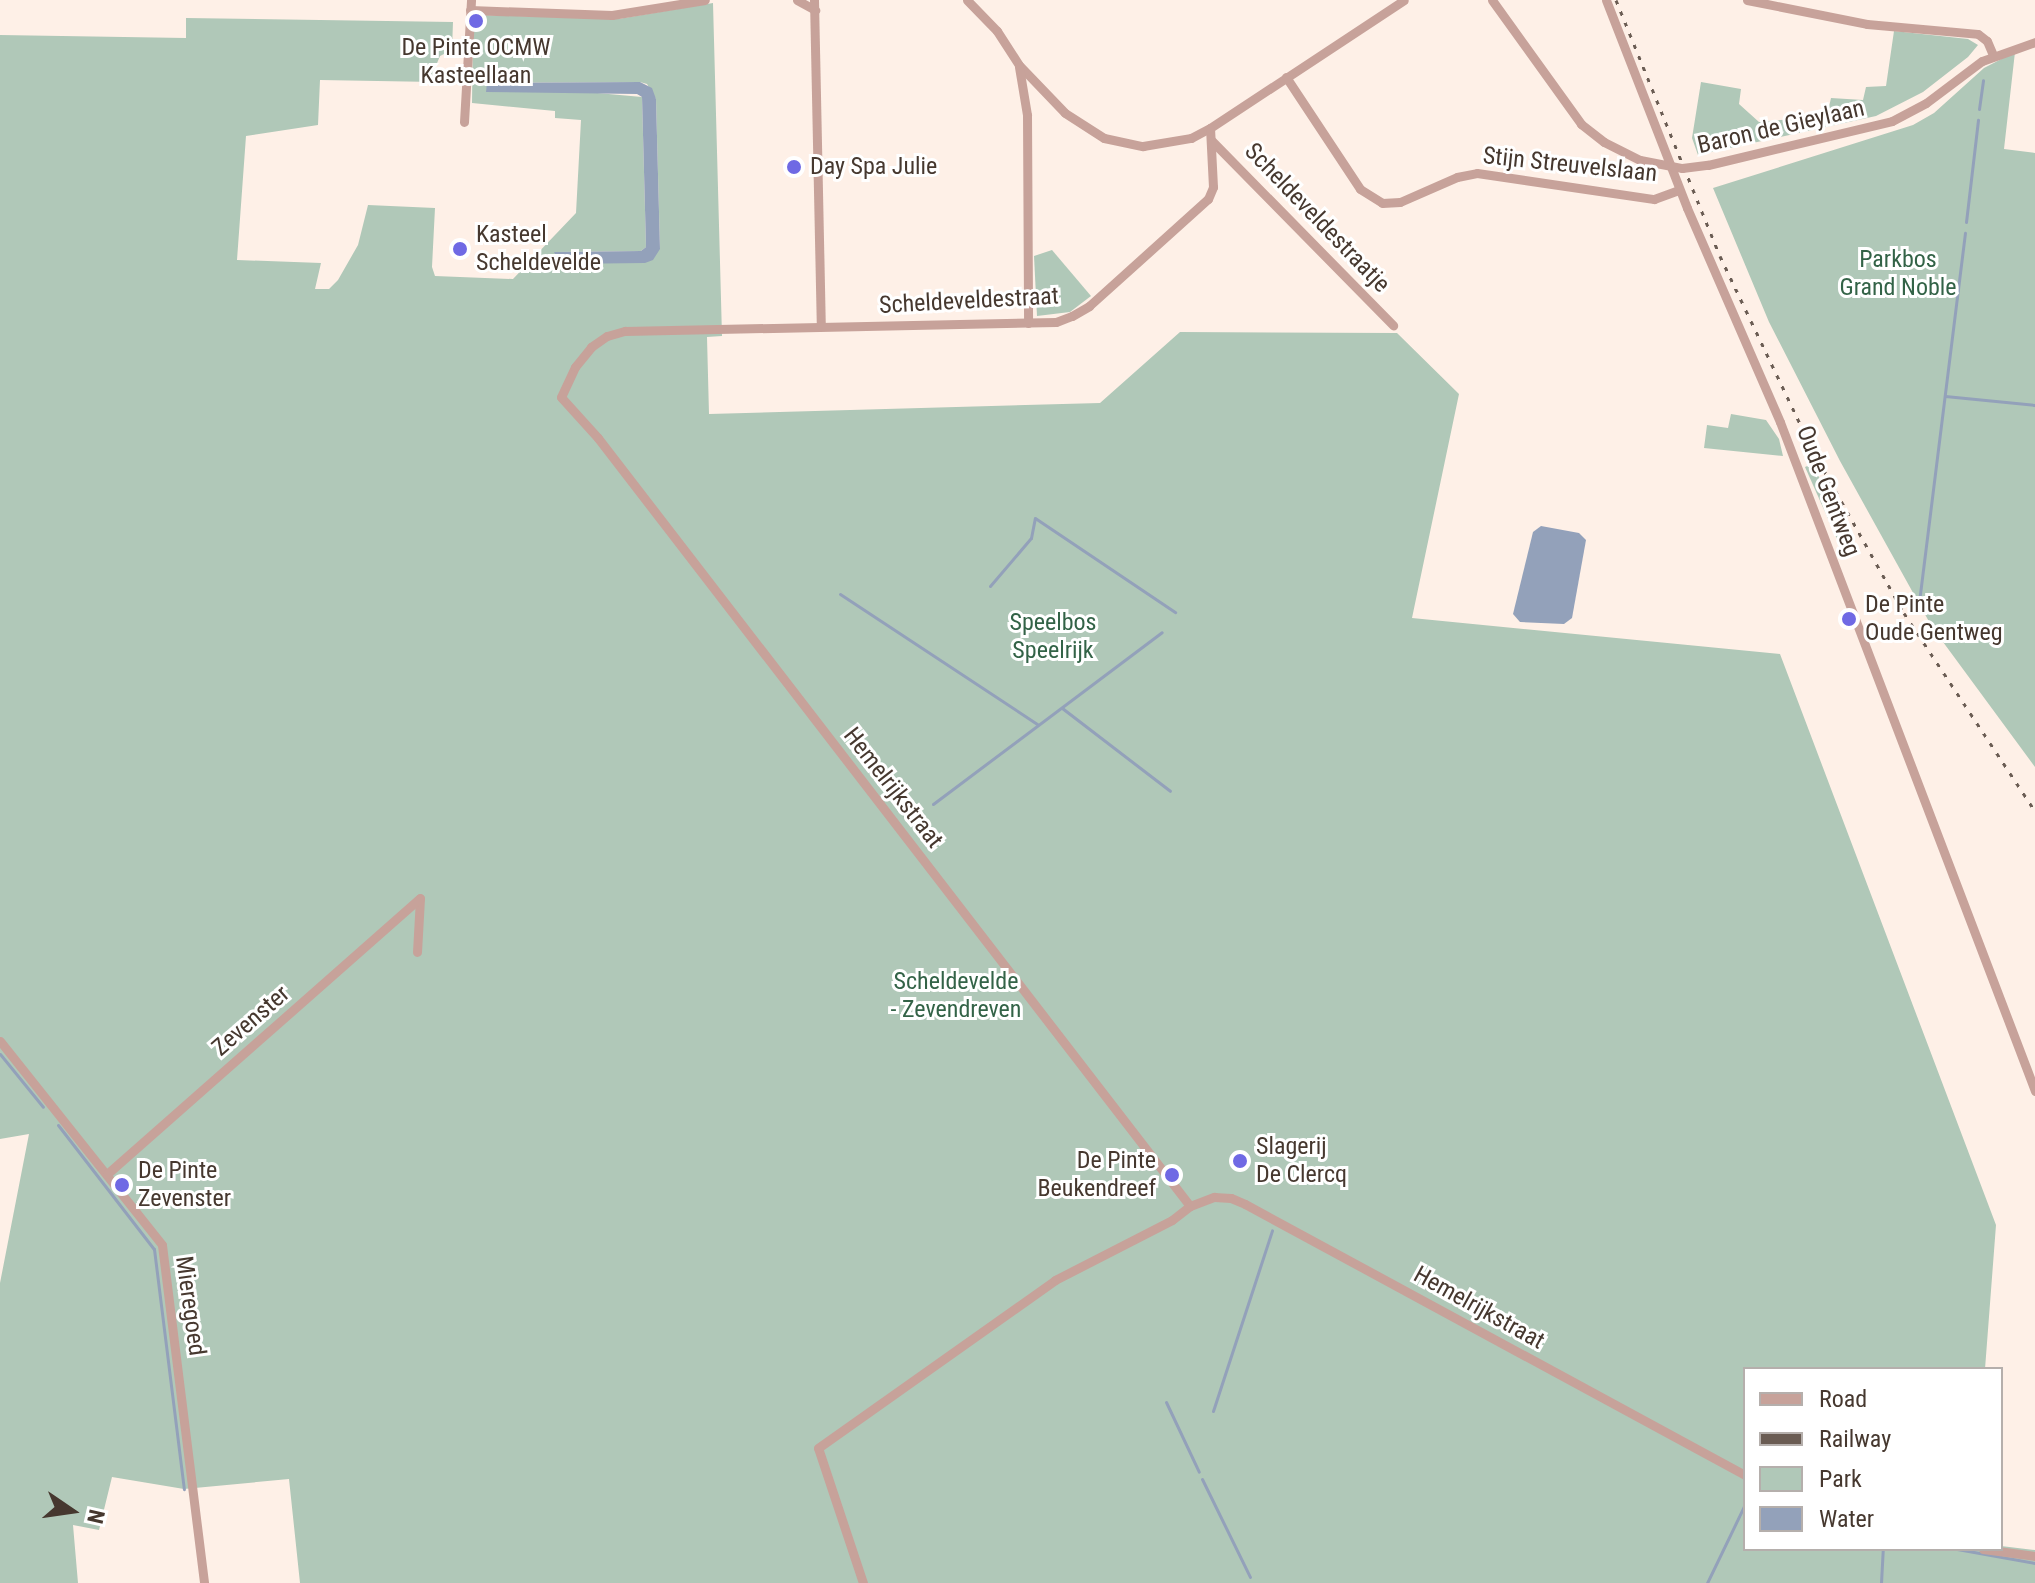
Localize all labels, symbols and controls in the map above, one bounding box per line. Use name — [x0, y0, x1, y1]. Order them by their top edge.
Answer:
marker: De Pinte OCMW Kasteellaan — [467, 12, 485, 30]
place label: De Pinte OCMW Kasteellaan — [401, 34, 551, 90]
street label: Baron de Gieylaan — [1695, 94, 1867, 160]
street label: Scheldeveldestraatje — [1238, 137, 1396, 299]
street label: Stijn Streuvelslaan — [1481, 142, 1659, 188]
place label: Day Spa Julie — [810, 153, 937, 181]
marker: Day Spa Julie — [785, 158, 803, 176]
place label: Kasteel Scheldevelde — [476, 221, 601, 277]
marker: Kasteel Scheldevelde — [451, 240, 469, 258]
park label: Parkbos Grand Noble — [1839, 246, 1957, 302]
street label: Scheldeveldestraat — [878, 282, 1060, 320]
street label: Oude Gentweg — [1790, 422, 1866, 560]
place label: De Pinte Oude Gentweg — [1865, 591, 2003, 647]
park label: Speelbos Speelrijk — [1009, 609, 1097, 665]
marker: De Pinte Oude Gentweg — [1840, 610, 1858, 628]
street label: Hemelrijkstraat — [837, 722, 949, 854]
park label: Scheldevelde - Zevendreven — [891, 968, 1021, 1024]
street label: Zevenster — [206, 980, 296, 1062]
place label: Slagerij De Clercq — [1256, 1133, 1347, 1189]
place label: De Pinte Beukendreef — [1038, 1147, 1156, 1203]
marker: Slagerij De Clercq — [1231, 1152, 1249, 1170]
place label: De Pinte Zevenster — [138, 1157, 231, 1213]
marker: De Pinte Beukendreef — [1163, 1166, 1181, 1184]
marker: De Pinte Zevenster — [113, 1176, 131, 1194]
street label: Mieregoed — [169, 1254, 211, 1358]
street label: Hemelrijkstraat — [1409, 1260, 1549, 1356]
legend — [1743, 1367, 2003, 1551]
text: Road — [1819, 1385, 1867, 1413]
text: Railway — [1819, 1425, 1891, 1453]
text: Park — [1819, 1465, 1862, 1493]
north arrow — [32, 1471, 112, 1551]
text: Water — [1819, 1505, 1874, 1533]
text: N — [82, 1507, 110, 1526]

